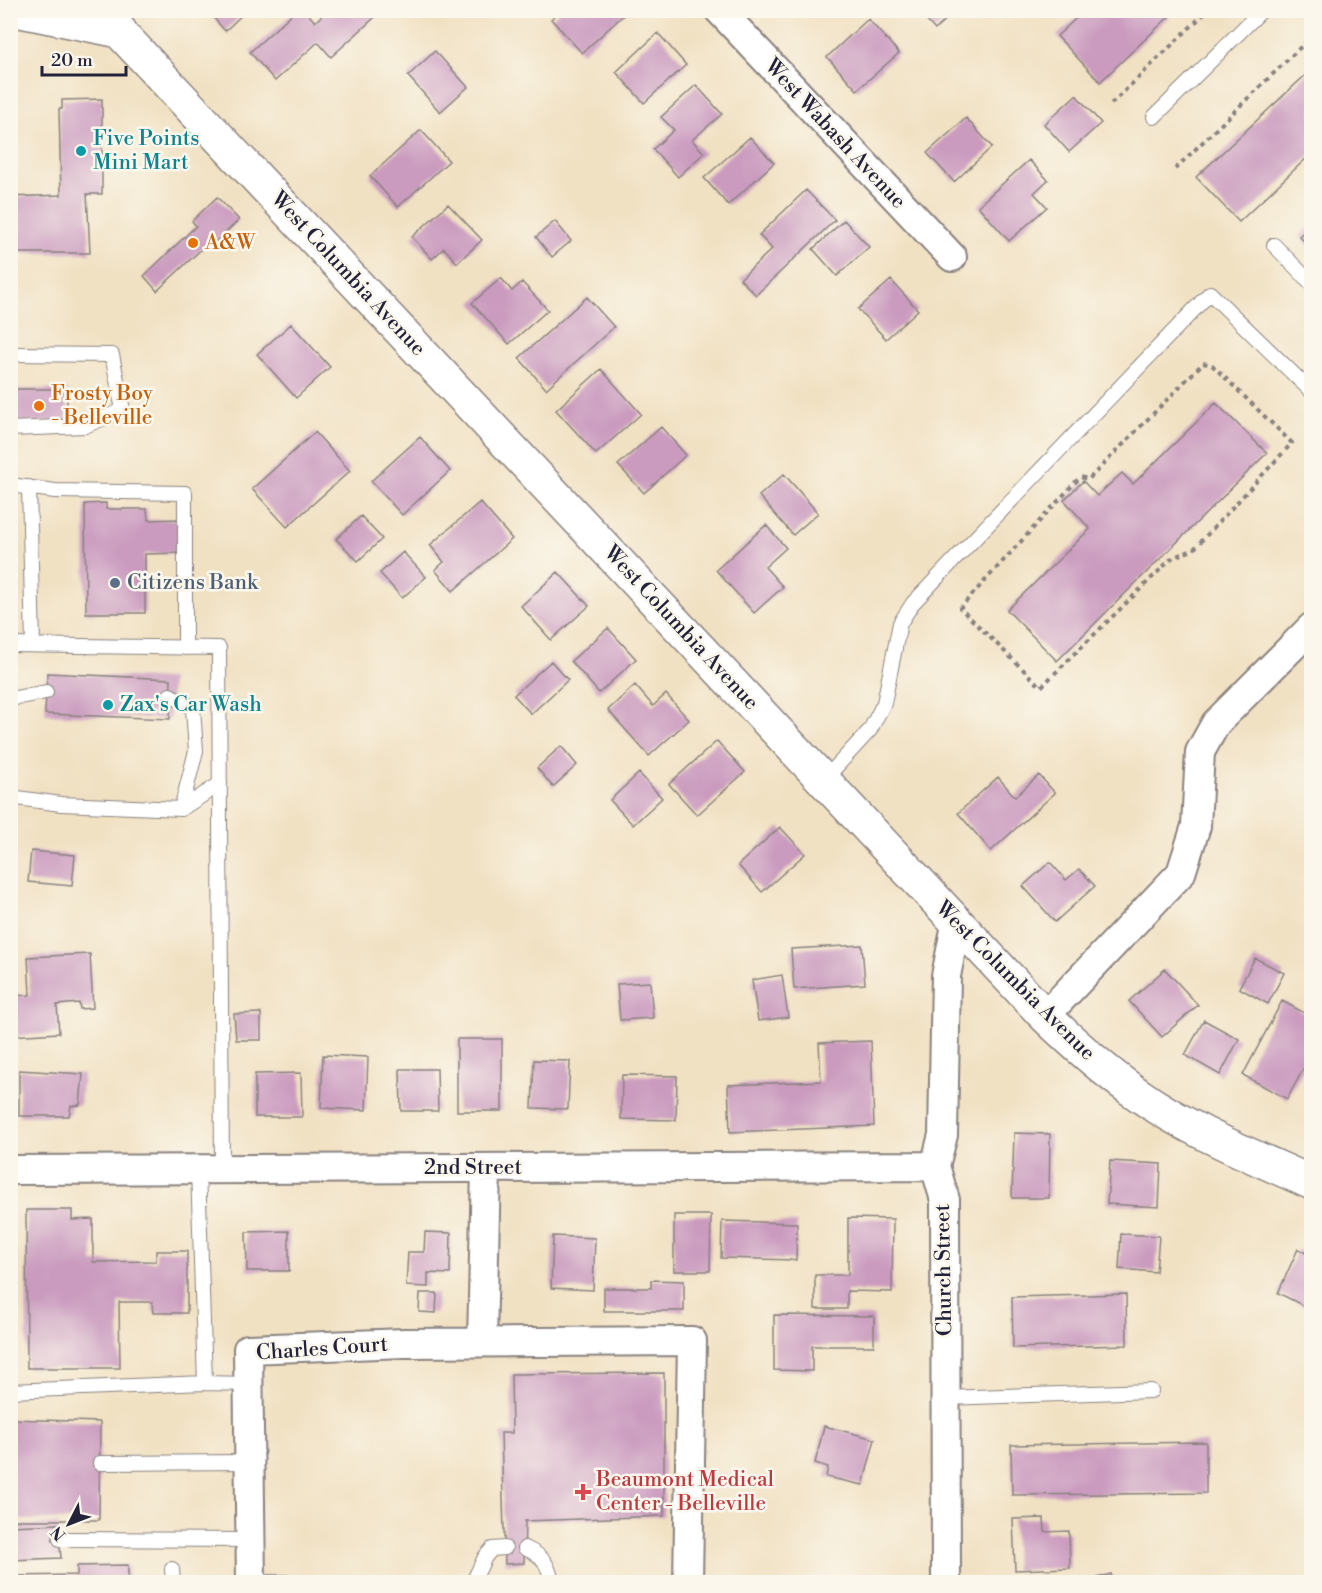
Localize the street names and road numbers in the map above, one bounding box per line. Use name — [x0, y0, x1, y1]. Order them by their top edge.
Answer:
street label: West Wabash Avenue — [758, 53, 911, 214]
street label: West Columbia Avenue — [264, 186, 431, 362]
street label: West Columbia Avenue — [597, 540, 764, 716]
street label: West Columbia Avenue — [929, 895, 1100, 1066]
street label: 2nd Street — [424, 1155, 522, 1181]
street label: Church Street — [930, 1203, 958, 1336]
street label: Charles Court — [255, 1331, 389, 1367]

